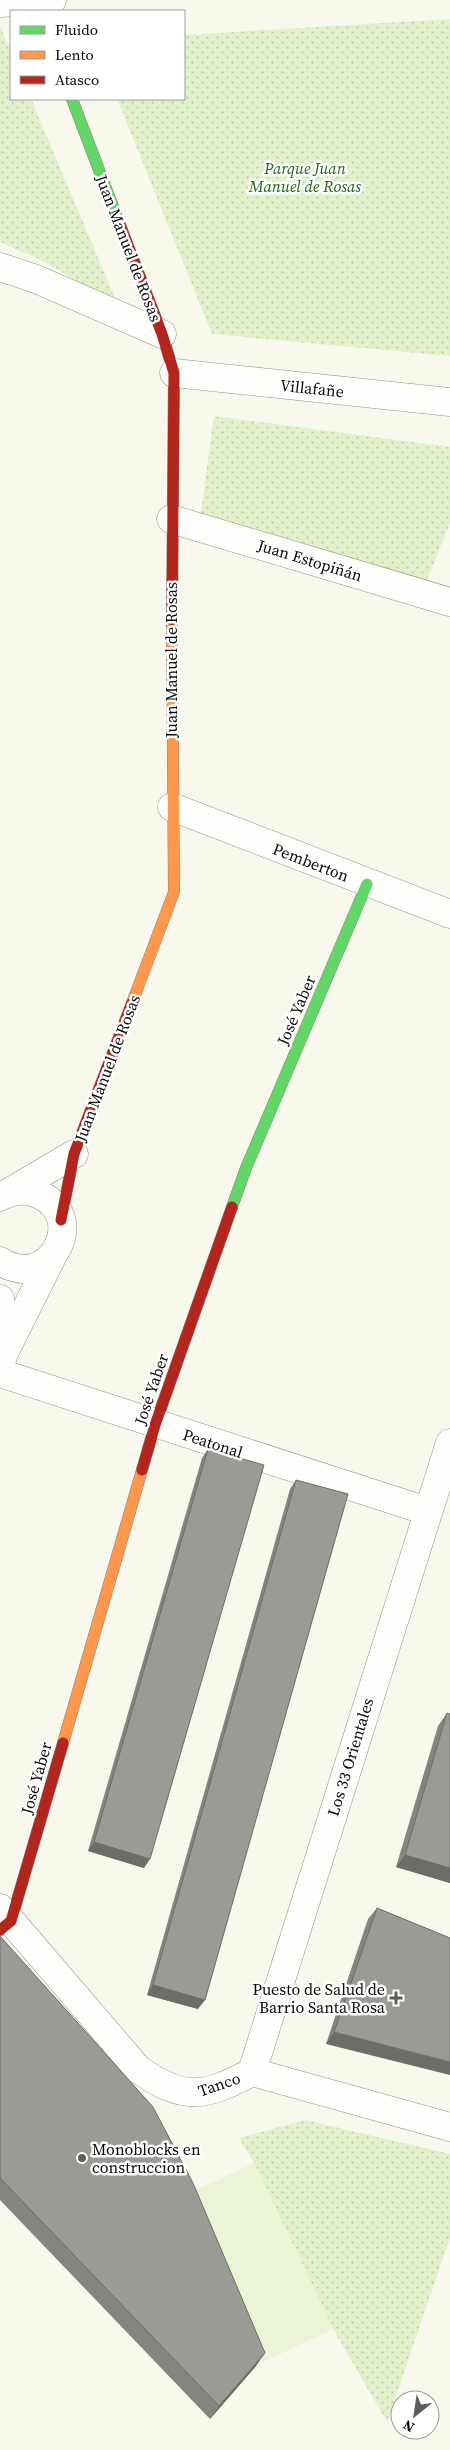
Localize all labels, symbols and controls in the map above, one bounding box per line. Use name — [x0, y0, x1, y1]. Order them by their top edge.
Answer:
legend — [10, 10, 185, 100]
text: Fluido — [55, 19, 98, 40]
text: Lento — [55, 44, 94, 65]
text: Atasco — [55, 69, 99, 90]
park label: Parque Juan Manuel de Rosas — [248, 157, 361, 197]
street label: Juan Manuel de Rosas — [90, 170, 167, 325]
street label: Villafañe — [279, 374, 345, 402]
street label: Juan Estopiñán — [254, 533, 365, 586]
street label: Juan Manuel de Rosas — [160, 582, 182, 739]
street label: Pemberton — [270, 837, 352, 887]
street label: José Yaber — [271, 971, 321, 1049]
street label: Juan Manuel de Rosas — [68, 991, 145, 1146]
street label: José Yaber — [128, 1350, 174, 1428]
street label: Peatonal — [180, 1423, 246, 1463]
street label: Los 33 Orientales — [322, 1695, 378, 1819]
street label: José Yaber — [15, 1739, 57, 1818]
place label: Puesto de Salud de Barrio Santa Rosa — [252, 1978, 386, 2018]
marker: Puesto de Salud de Barrio Santa Rosa — [389, 1991, 403, 2005]
street label: Tanco — [195, 2066, 243, 2101]
place label: Monoblocks en construccion — [92, 2138, 201, 2178]
marker: Monoblocks en construccion — [76, 2152, 88, 2164]
north arrow — [390, 2390, 440, 2440]
text: N — [399, 2415, 418, 2437]

